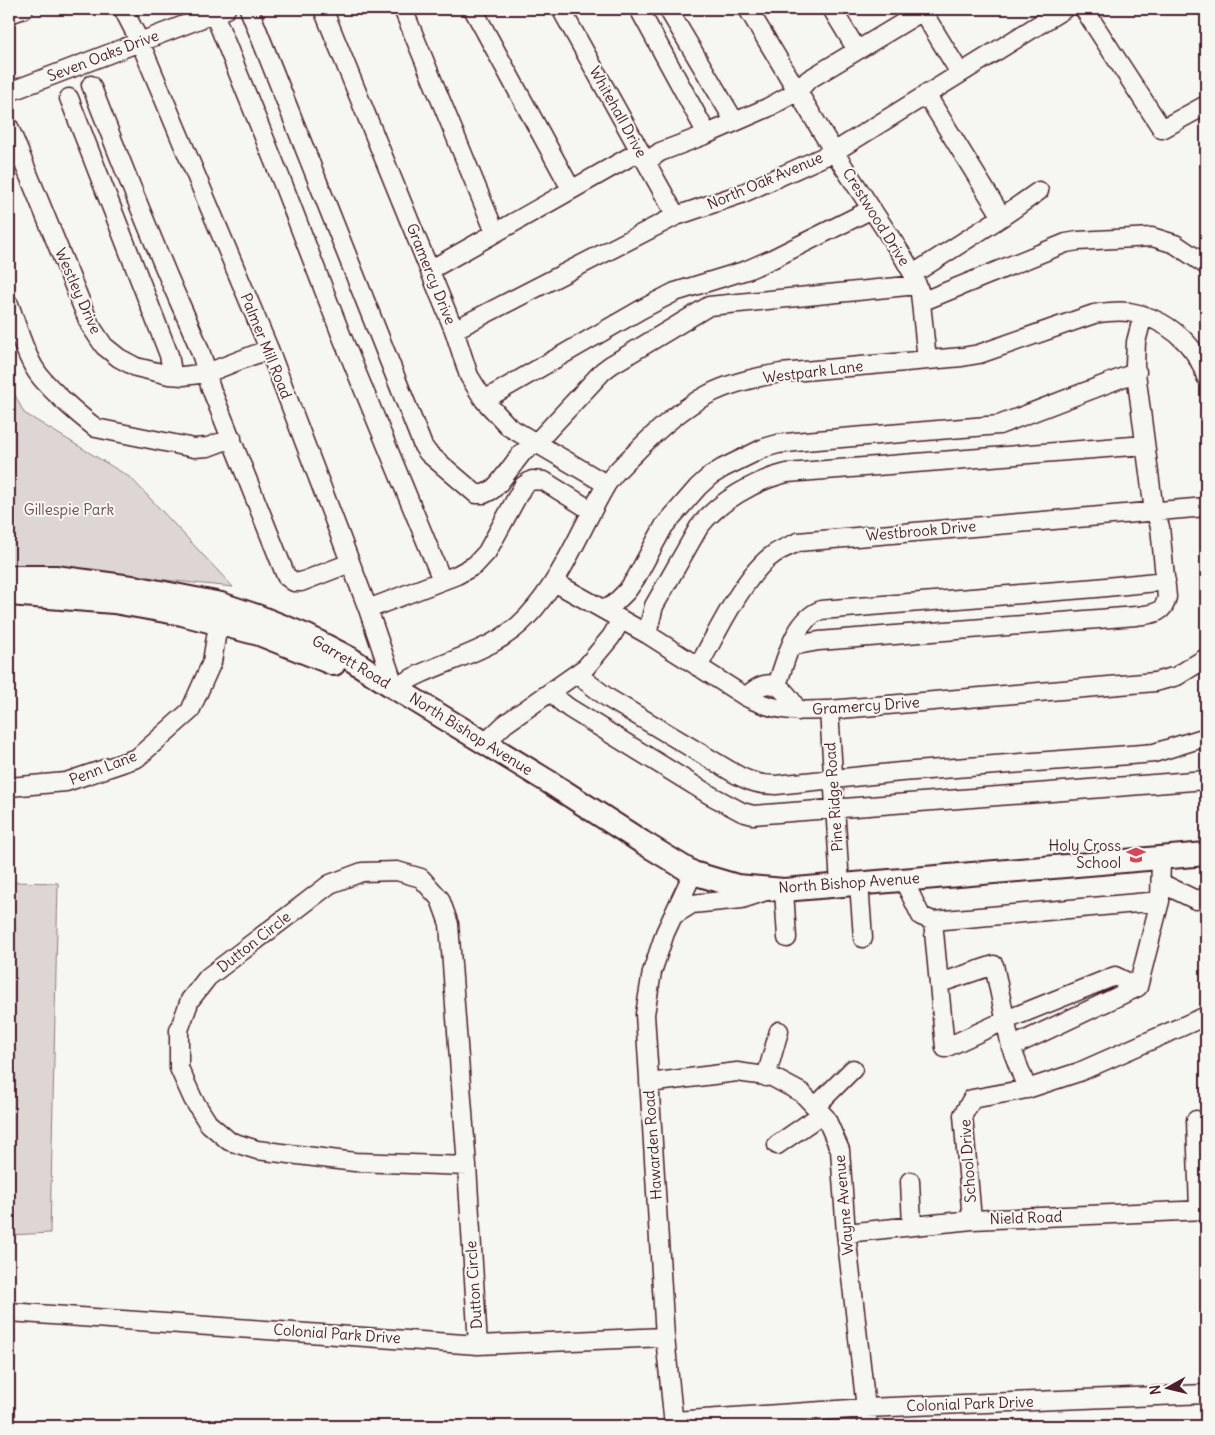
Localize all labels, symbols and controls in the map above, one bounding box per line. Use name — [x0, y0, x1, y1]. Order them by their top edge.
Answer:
street label: Seven Oaks Drive — [44, 26, 161, 86]
street label: Whitehall Drive — [585, 63, 651, 161]
street label: North Oak Avenue — [704, 148, 825, 213]
street label: Crestwood Drive — [839, 164, 914, 269]
street label: Gramercy Drive — [402, 220, 460, 327]
street label: Westley Drive — [51, 245, 106, 337]
street label: Palmer Mill Road — [237, 290, 296, 402]
street label: Westpark Lane — [762, 356, 864, 387]
park label: Gillespie Park — [24, 500, 115, 519]
street label: Westbrook Drive — [865, 516, 977, 545]
street label: Garrett Road — [309, 631, 394, 692]
street label: North Bishop Avenue — [406, 688, 536, 779]
street label: Gramercy Drive — [812, 692, 920, 719]
street label: Pine Ridge Road — [820, 742, 847, 852]
street label: Penn Lane — [66, 746, 139, 789]
place label: Holy Cross School — [1049, 836, 1121, 872]
school or university icon: Holy Cross School — [1125, 844, 1147, 866]
street label: North Bishop Avenue — [778, 868, 920, 897]
street label: Dutton Circle — [213, 907, 294, 976]
street label: Hawarden Road — [639, 1089, 666, 1201]
street label: School Drive — [955, 1119, 980, 1204]
street label: Wayne Avenue — [830, 1154, 857, 1256]
street label: Nield Road — [989, 1207, 1063, 1228]
street label: Dutton Circle — [461, 1240, 486, 1330]
street label: Colonial Park Drive — [273, 1320, 401, 1347]
north arrow — [1142, 1362, 1192, 1412]
text: N — [1146, 1384, 1165, 1396]
street label: Colonial Park Drive — [906, 1392, 1034, 1415]

